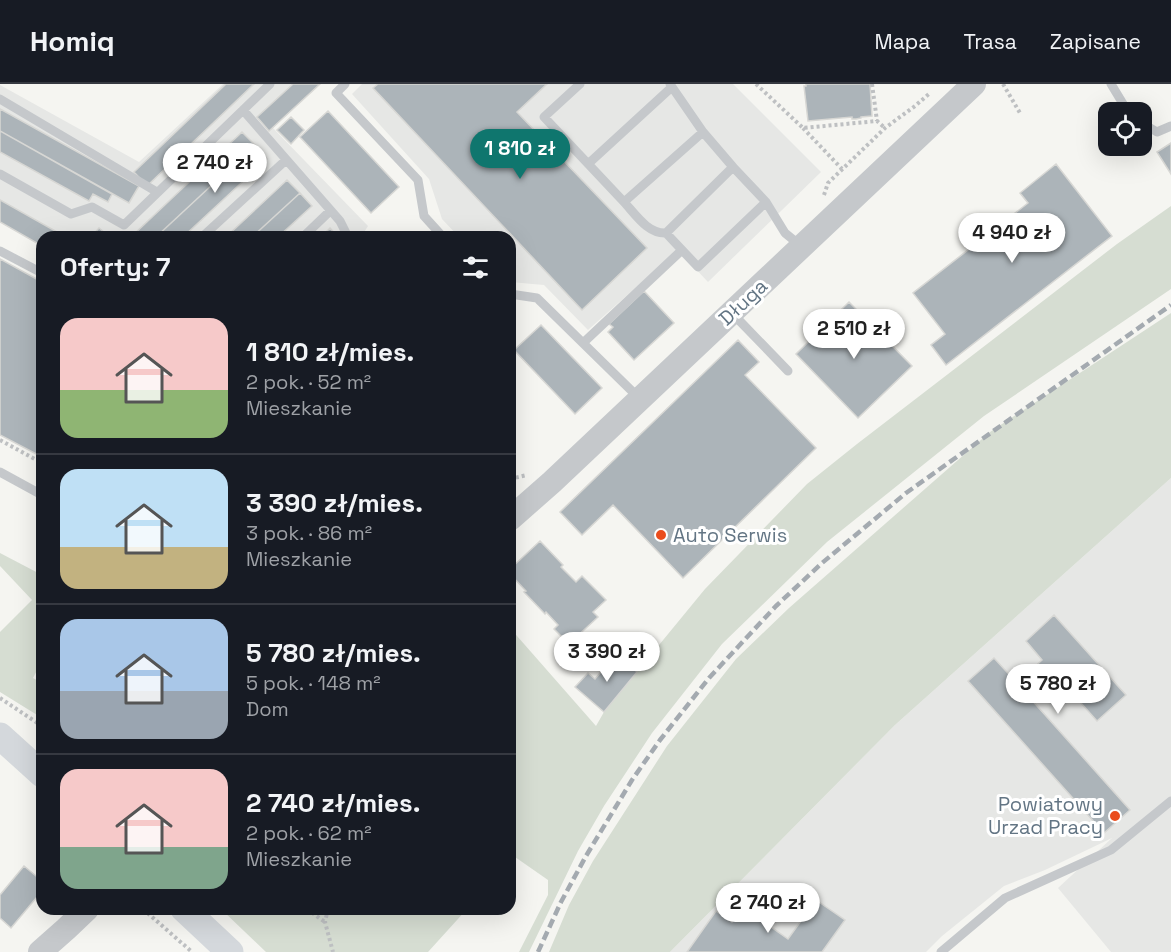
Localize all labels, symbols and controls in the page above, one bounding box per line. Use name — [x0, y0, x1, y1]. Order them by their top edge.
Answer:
text: Homiq — [30, 23, 115, 59]
text: Mapa — [875, 28, 930, 55]
text: Trasa — [963, 28, 1017, 55]
text: Zapisane — [1050, 28, 1141, 55]
map controls — [1098, 102, 1152, 156]
button: locate — [1098, 102, 1152, 156]
pin: 1 810 zł — [458, 129, 582, 180]
text: 1 810 zł — [484, 135, 556, 161]
pin: 2 740 zł — [153, 143, 277, 194]
text: 2 740 zł — [177, 149, 253, 175]
pin: 4 940 zł — [950, 213, 1074, 264]
text: 4 940 zł — [972, 219, 1052, 245]
text: Oferty: 7 — [60, 250, 170, 284]
icon: filters — [459, 251, 492, 284]
street label: Długa — [713, 273, 773, 331]
pin: 2 510 zł — [792, 309, 916, 360]
text: 2 510 zł — [817, 315, 891, 341]
text: 1 810 zł/mies. — [246, 335, 414, 369]
icon: home — [108, 342, 180, 414]
text: 2 pok. · 52 m² — [246, 369, 371, 395]
text: Mieszkanie — [246, 395, 352, 421]
text: 3 390 zł/mies. — [246, 486, 423, 520]
icon: home — [108, 493, 180, 565]
text: 3 pok. · 86 m² — [246, 520, 372, 546]
place label: Auto Serwis — [673, 522, 787, 548]
marker: Auto Serwis — [654, 528, 668, 542]
text: Mieszkanie — [246, 546, 352, 572]
pin: 3 390 zł — [545, 632, 669, 683]
text: 5 780 zł/mies. — [246, 636, 421, 670]
text: 3 390 zł — [568, 638, 646, 664]
icon: home — [108, 643, 180, 715]
pin: 5 780 zł — [996, 664, 1120, 715]
text: 5 pok. · 148 m² — [246, 670, 381, 696]
text: 5 780 zł — [1020, 670, 1096, 696]
text: Dom — [246, 696, 289, 722]
text: 2 740 zł/mies. — [246, 786, 420, 820]
place label: Powiatowy Urzad Pracy — [988, 791, 1103, 840]
icon: home — [108, 793, 180, 865]
marker: Powiatowy Urzad Pracy — [1108, 809, 1122, 823]
text: 2 pok. · 62 m² — [246, 820, 372, 846]
text: Mieszkanie — [246, 846, 352, 872]
pin: 2 740 zł — [706, 883, 830, 934]
text: 2 740 zł — [730, 889, 806, 915]

